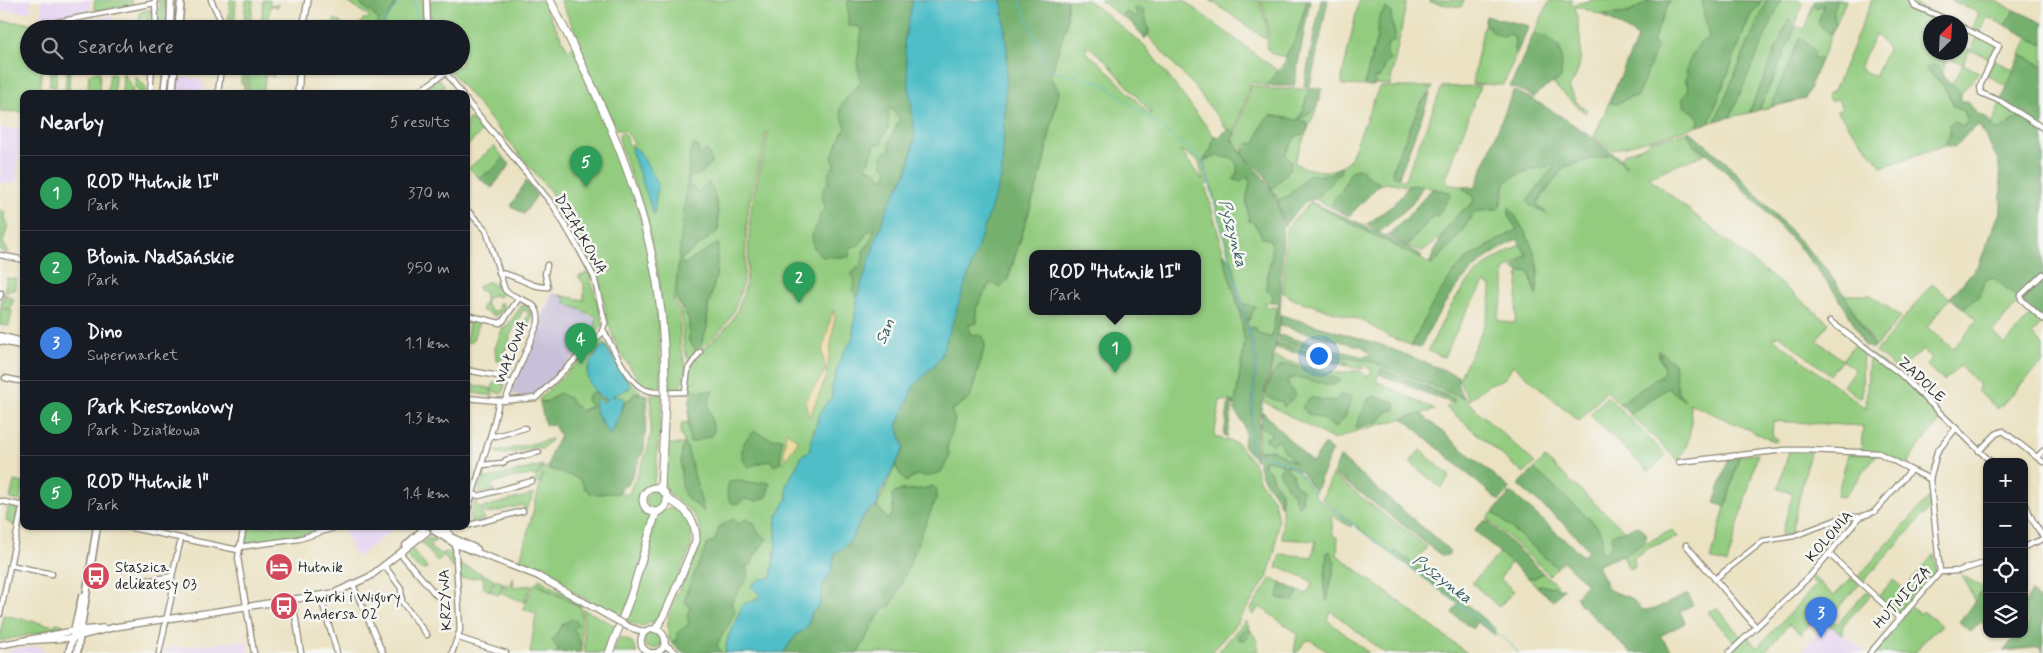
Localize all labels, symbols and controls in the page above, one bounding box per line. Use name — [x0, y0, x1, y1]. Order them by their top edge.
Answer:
north arrow — [1923, 15, 1968, 60]
search box — [20, 20, 470, 75]
icon: search — [38, 34, 66, 62]
text: Search here — [78, 35, 174, 60]
text: Nearby — [40, 109, 104, 137]
text: 5 results — [390, 112, 450, 133]
pin: 5 — [570, 146, 602, 187]
text: ROD "Hutnik II" — [87, 170, 219, 195]
text: 1 — [52, 183, 60, 204]
text: 370 m — [408, 183, 450, 204]
street label: DZIAŁKOWA — [549, 191, 611, 278]
text: Park — [87, 195, 119, 216]
water label: Pyszynka — [1213, 197, 1252, 269]
text: Błonia Nadsańskie — [87, 245, 234, 270]
popup — [1029, 250, 1201, 315]
text: 2 — [52, 258, 60, 279]
text: 950 m — [407, 258, 450, 279]
text: ROD "Hutnik II" — [1049, 260, 1181, 285]
pin: 2 — [783, 262, 815, 303]
text: Park — [87, 270, 119, 291]
text: Park — [1049, 285, 1081, 306]
water label: San — [870, 315, 900, 348]
street label: WAŁOWA — [490, 318, 534, 387]
text: Dino — [87, 320, 122, 345]
pin: 4 — [565, 323, 597, 364]
pin: 1 — [1099, 332, 1131, 373]
text: 3 — [52, 333, 60, 354]
text: 1.1 km — [405, 333, 450, 354]
your location — [1306, 343, 1332, 369]
text: Supermarket — [87, 345, 178, 366]
street label: ZADOLE — [1893, 353, 1950, 407]
text: Park Kieszonkowy — [87, 395, 234, 420]
text: 4 — [51, 408, 61, 429]
text: 1.3 km — [405, 408, 450, 429]
text: Park · Działkowa — [87, 420, 200, 441]
map controls — [1983, 458, 2028, 638]
button: + — [1983, 458, 2028, 503]
text: ROD "Hutnik I" — [87, 470, 209, 495]
text: 5 — [51, 483, 61, 504]
text: 1.4 km — [403, 483, 450, 504]
text: Park — [87, 495, 119, 516]
button: − — [1983, 503, 2028, 548]
street label: KOLONIA — [1802, 507, 1858, 567]
button: locate — [1983, 548, 2028, 593]
water label: Pyszynka — [1408, 550, 1476, 608]
hotel icon: Hutnik — [264, 552, 294, 582]
place label: Staszica delikatesy 03 — [115, 558, 197, 595]
place label: Hutnik — [298, 558, 343, 578]
bus stop icon: Staszica delikatesy 03 — [81, 561, 111, 591]
street label: HUTNICZA — [1869, 562, 1936, 633]
street label: KRZYWA — [434, 569, 458, 631]
place label: Żwirki i Wigury Andersa 02 — [303, 588, 401, 625]
bus stop icon: Żwirki i Wigury Andersa 02 — [269, 591, 299, 621]
button: layers — [1983, 593, 2028, 638]
pin: 3 — [1805, 597, 1837, 638]

